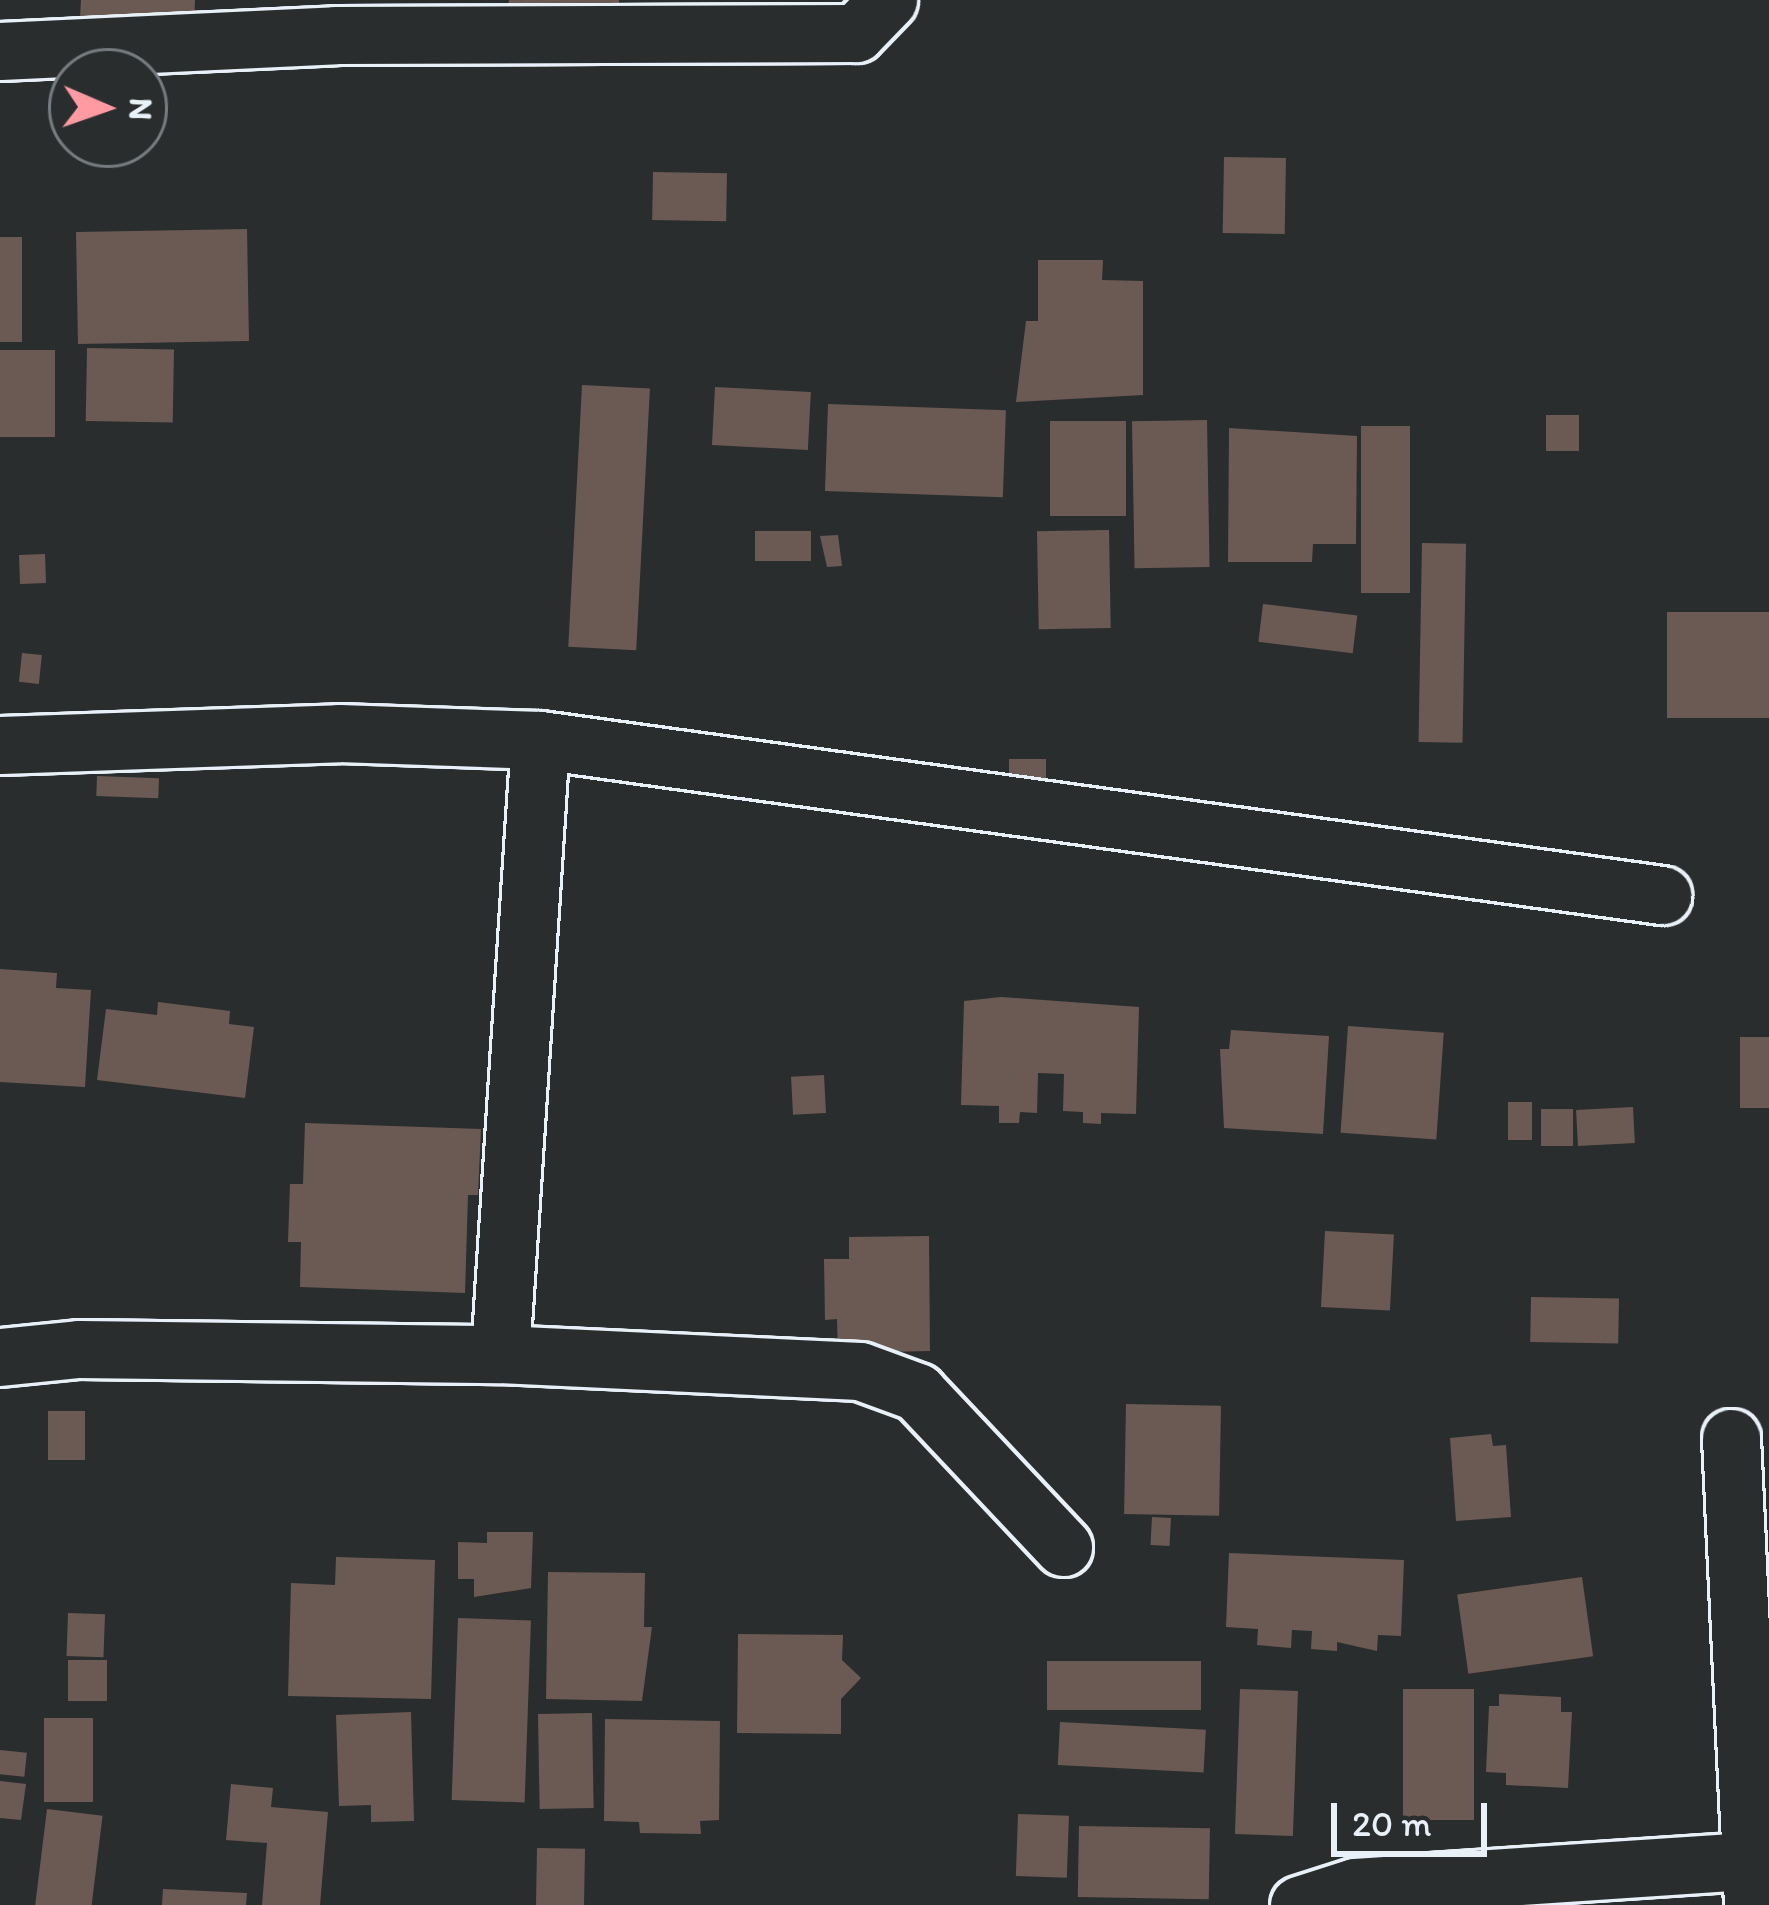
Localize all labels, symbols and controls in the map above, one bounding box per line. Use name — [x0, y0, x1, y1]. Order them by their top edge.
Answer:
north arrow — [48, 48, 168, 168]
text: N — [122, 97, 161, 121]
scale bar — [1337, 1779, 1493, 1853]
text: 20 m — [1352, 1802, 1432, 1845]

